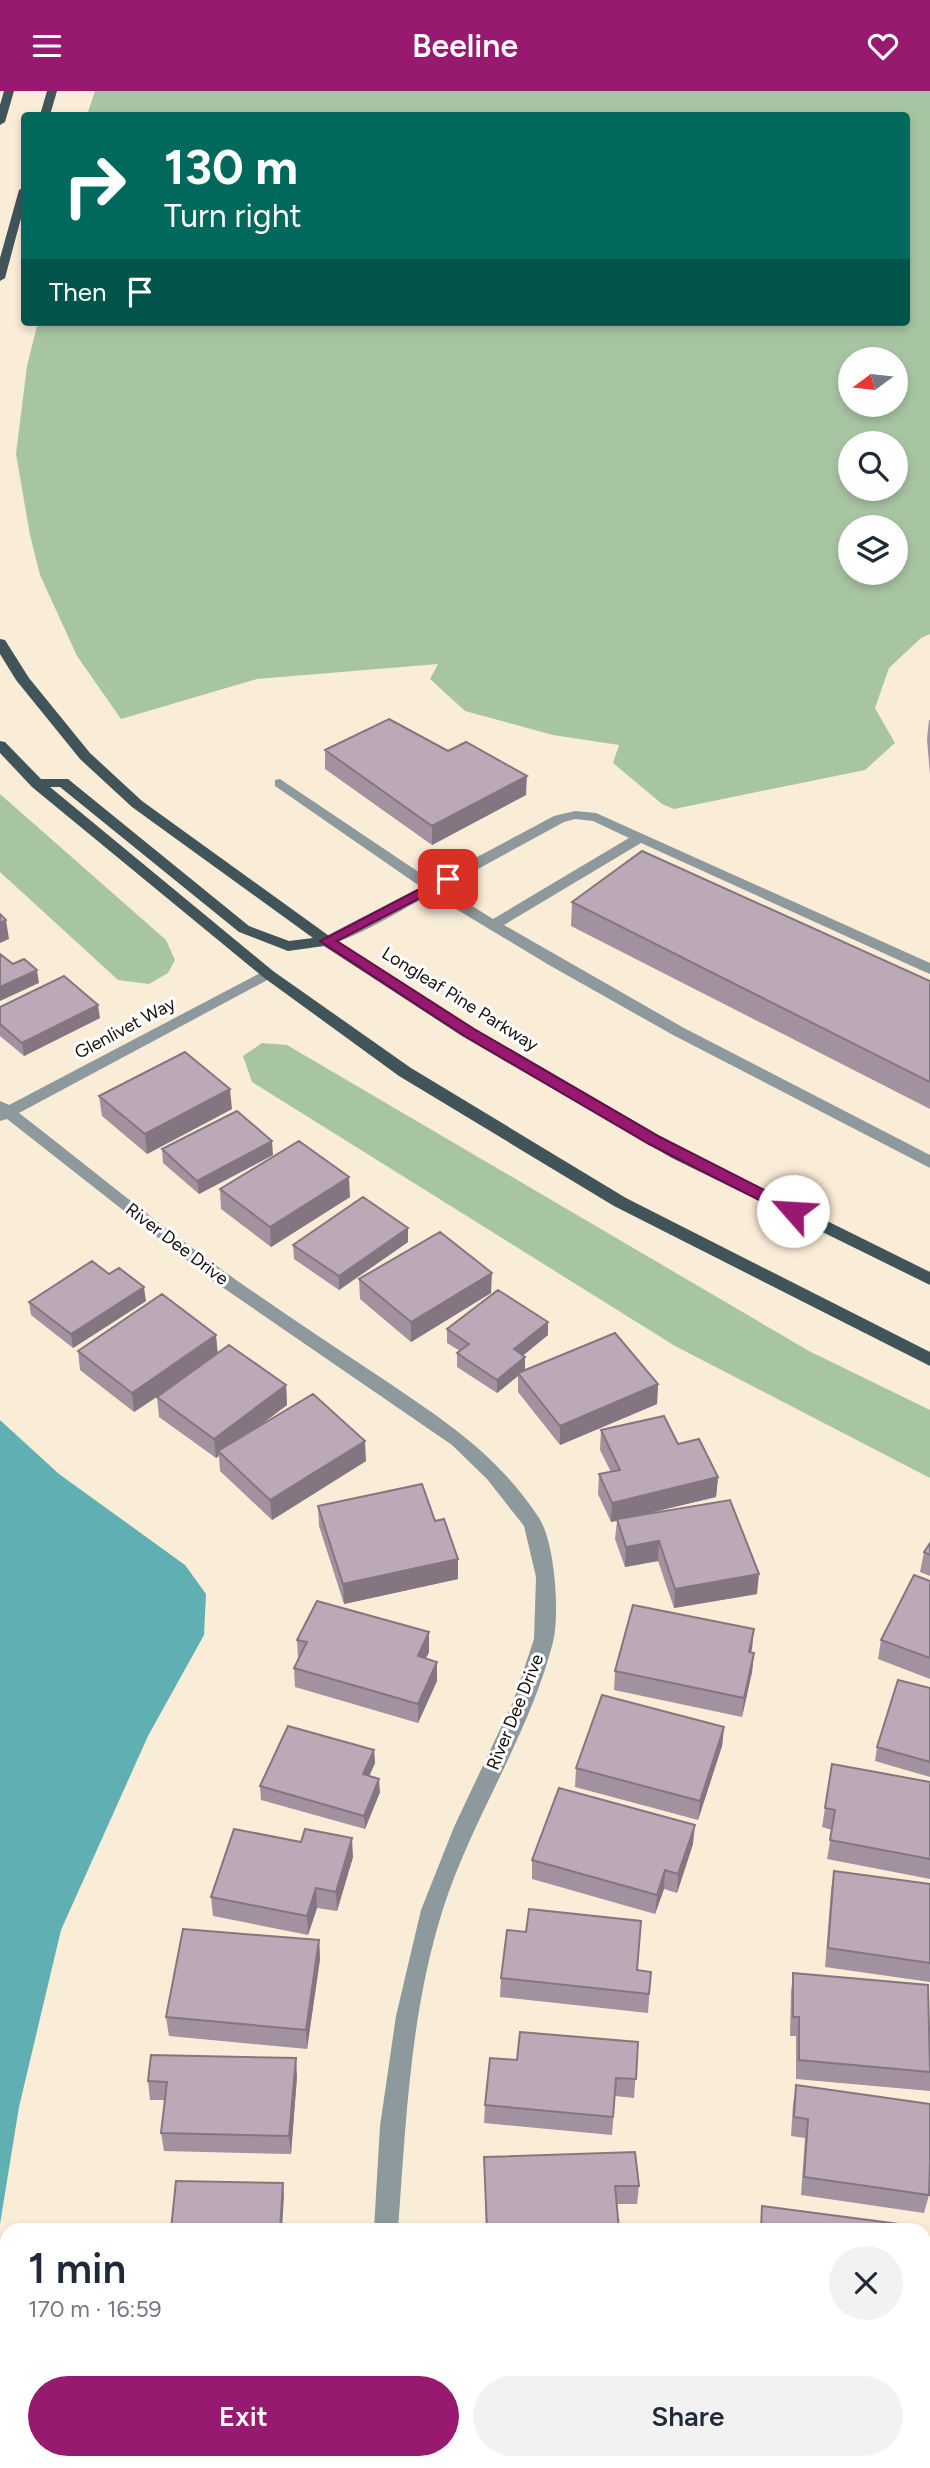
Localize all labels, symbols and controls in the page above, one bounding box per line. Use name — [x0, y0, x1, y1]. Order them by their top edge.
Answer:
icon: menu — [28, 27, 66, 65]
text: Beeline — [412, 27, 518, 65]
icon: heart — [864, 27, 902, 65]
text: 130 m — [164, 137, 298, 196]
icon: right — [49, 140, 140, 231]
text: Turn right — [164, 197, 302, 235]
icon: arrive — [121, 273, 159, 311]
text: Then — [49, 276, 107, 308]
north arrow — [838, 347, 908, 417]
map controls — [838, 347, 908, 585]
button: search — [838, 431, 908, 501]
button: layers — [838, 515, 908, 585]
pin — [418, 849, 478, 909]
icon: arrive — [429, 860, 467, 898]
street label: Longleaf Pine Parkway — [378, 942, 543, 1056]
street label: Glenlivet Way — [71, 992, 180, 1064]
position arrow — [756, 1174, 830, 1248]
street label: River Dee Drive — [121, 1198, 233, 1290]
street label: River Dee Drive — [482, 1651, 548, 1773]
text: 1 min — [28, 2243, 126, 2294]
button: close — [829, 2246, 903, 2320]
text: 170 m · 16:59 — [28, 2295, 162, 2323]
button: Exit — [28, 2376, 459, 2456]
button: Share — [473, 2376, 903, 2456]

